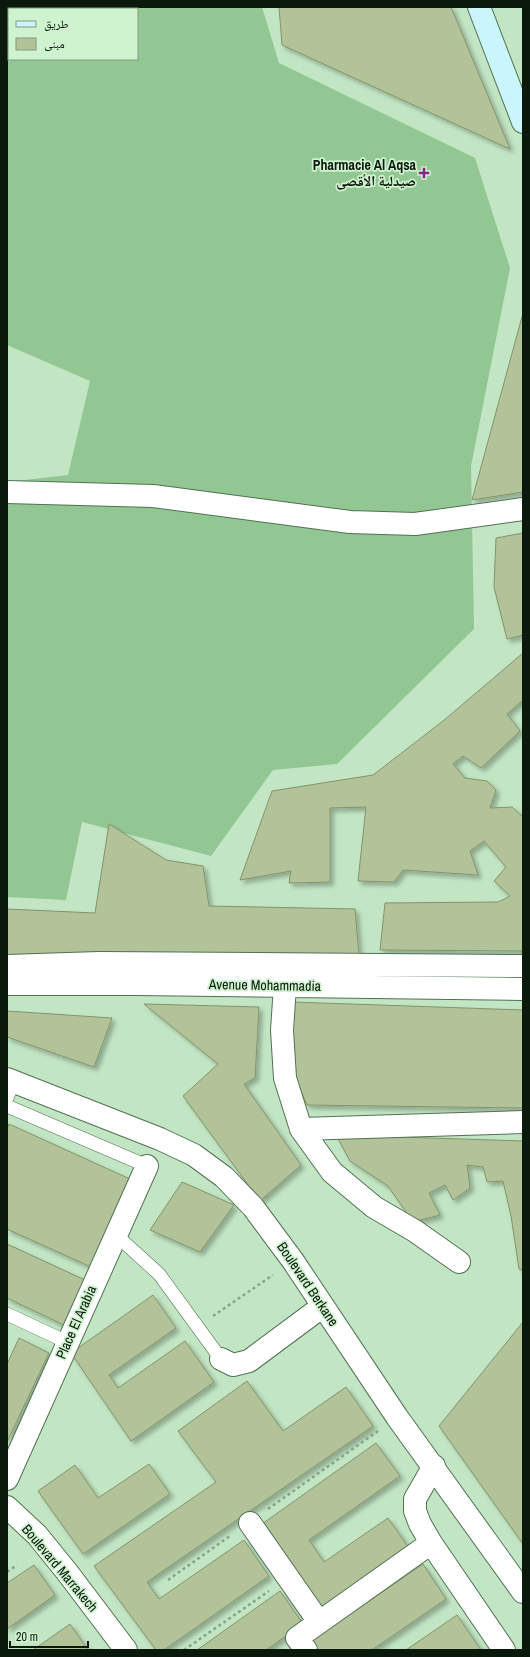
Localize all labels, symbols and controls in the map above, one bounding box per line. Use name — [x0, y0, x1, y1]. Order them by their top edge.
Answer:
legend — [8, 8, 138, 60]
text: طريق — [44, 16, 69, 32]
text: مبنى — [44, 36, 65, 52]
place label: Pharmacie Al Aqsa صيدلية الأقصى — [313, 156, 417, 190]
marker: Pharmacie Al Aqsa صيدلية الأقصى — [419, 168, 429, 178]
street label: Avenue Mohammadia — [208, 975, 322, 995]
street label: Boulevard Berkane — [273, 1238, 343, 1330]
street label: Place El Arabia — [52, 1282, 100, 1362]
street label: Boulevard Marrakech — [18, 1520, 102, 1616]
scale bar — [10, 1623, 88, 1649]
text: 20 m — [16, 1629, 38, 1645]

